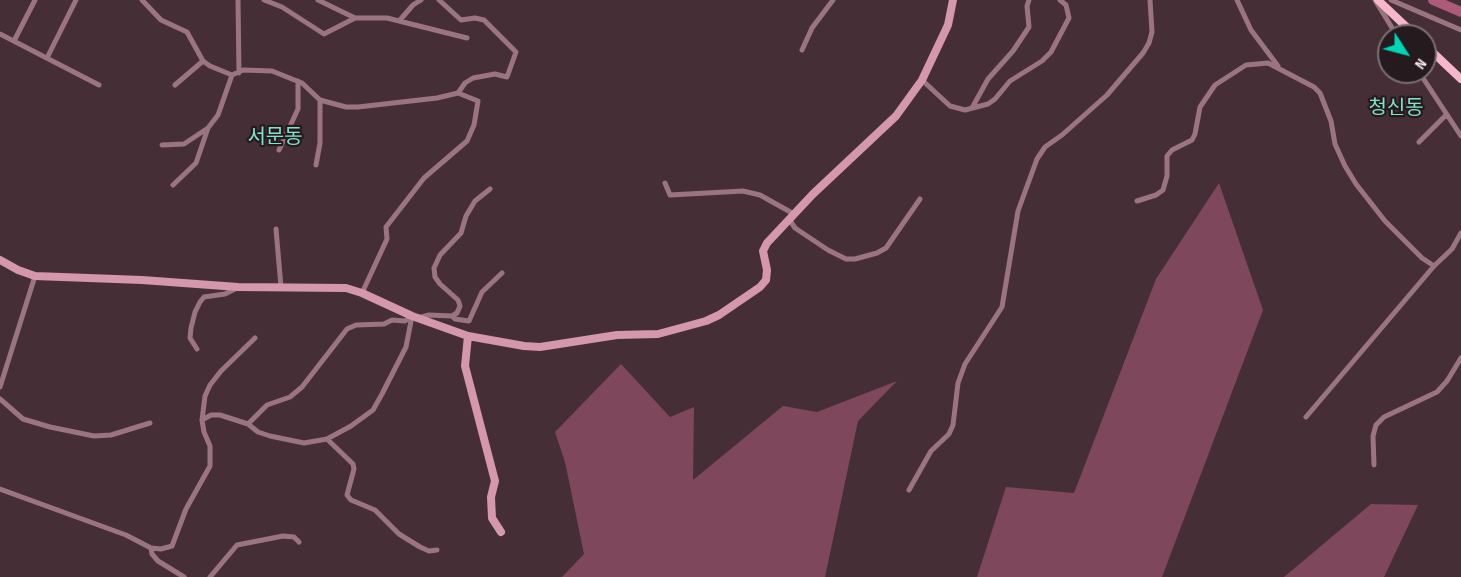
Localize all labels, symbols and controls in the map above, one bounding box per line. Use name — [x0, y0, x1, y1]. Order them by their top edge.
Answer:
north arrow — [1377, 24, 1437, 84]
text: N — [1410, 55, 1431, 73]
district label: 청신동 — [1368, 97, 1424, 121]
district label: 서문동 — [247, 126, 303, 150]

